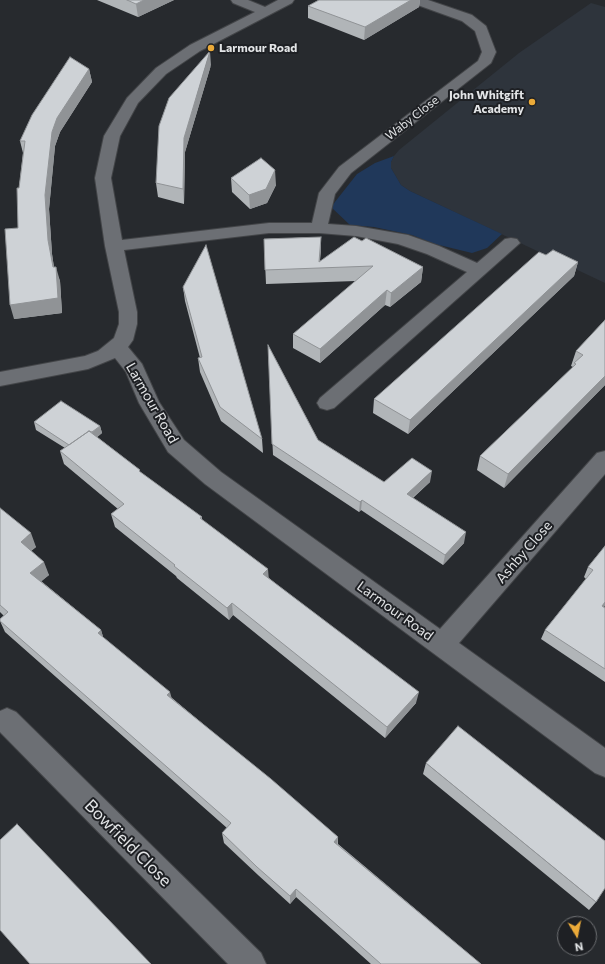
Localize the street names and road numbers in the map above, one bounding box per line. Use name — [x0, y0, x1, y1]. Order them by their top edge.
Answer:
street label: Waby Close — [383, 93, 441, 143]
street label: Larmour Road — [122, 360, 182, 446]
street label: Ashby Close — [492, 517, 556, 587]
street label: Larmour Road — [354, 578, 436, 644]
street label: Bowfield Close — [80, 795, 176, 891]

